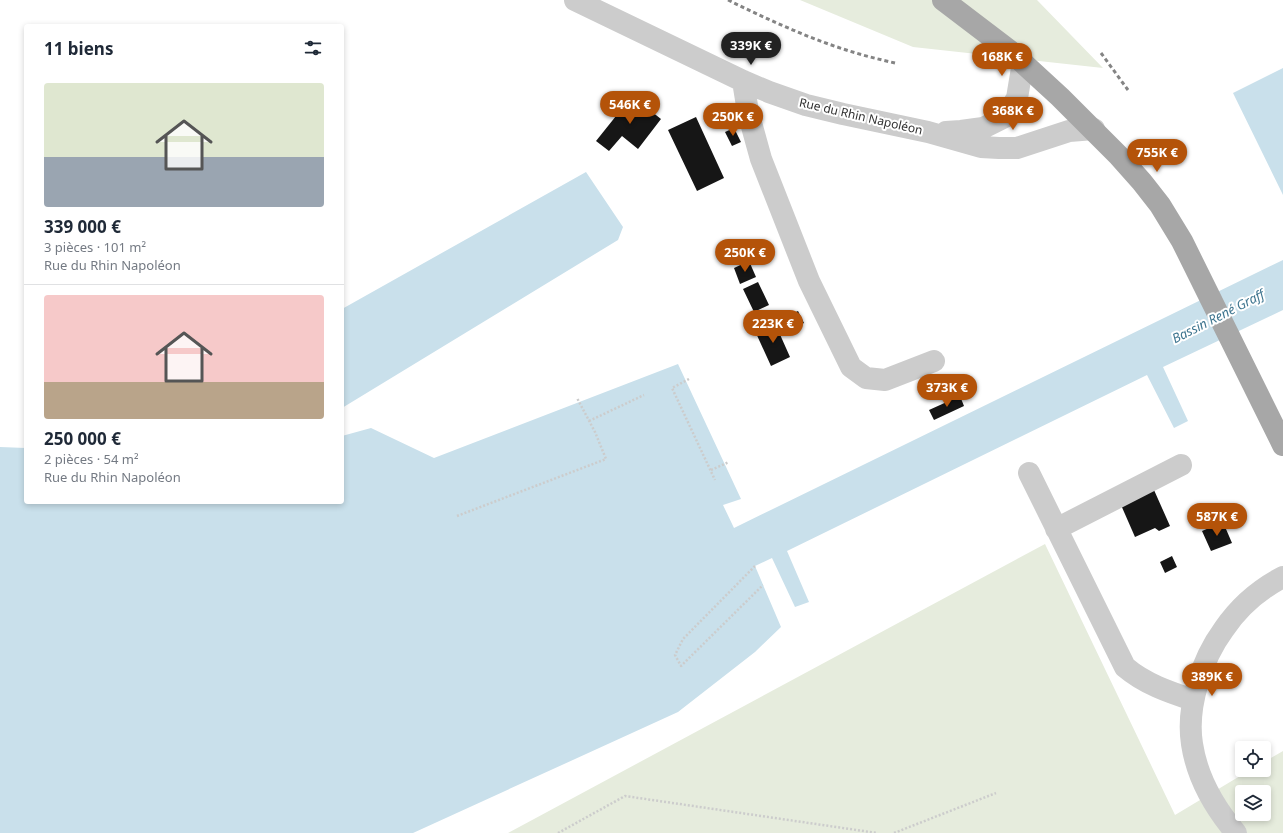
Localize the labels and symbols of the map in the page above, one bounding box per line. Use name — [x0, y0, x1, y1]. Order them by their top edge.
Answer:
pin: 339K € — [718, 32, 784, 66]
pin: 168K € — [969, 43, 1035, 77]
pin: 546K € — [597, 91, 663, 125]
street label: Rue du Rhin Napoléon — [798, 94, 924, 138]
pin: 368K € — [980, 97, 1046, 131]
pin: 250K € — [700, 103, 766, 137]
pin: 755K € — [1124, 139, 1190, 173]
pin: 250K € — [712, 239, 778, 273]
water label: Bassin René Graff — [1169, 284, 1269, 347]
pin: 223K € — [740, 310, 806, 344]
pin: 373K € — [914, 374, 980, 408]
pin: 587K € — [1184, 503, 1250, 537]
pin: 389K € — [1179, 663, 1245, 697]

